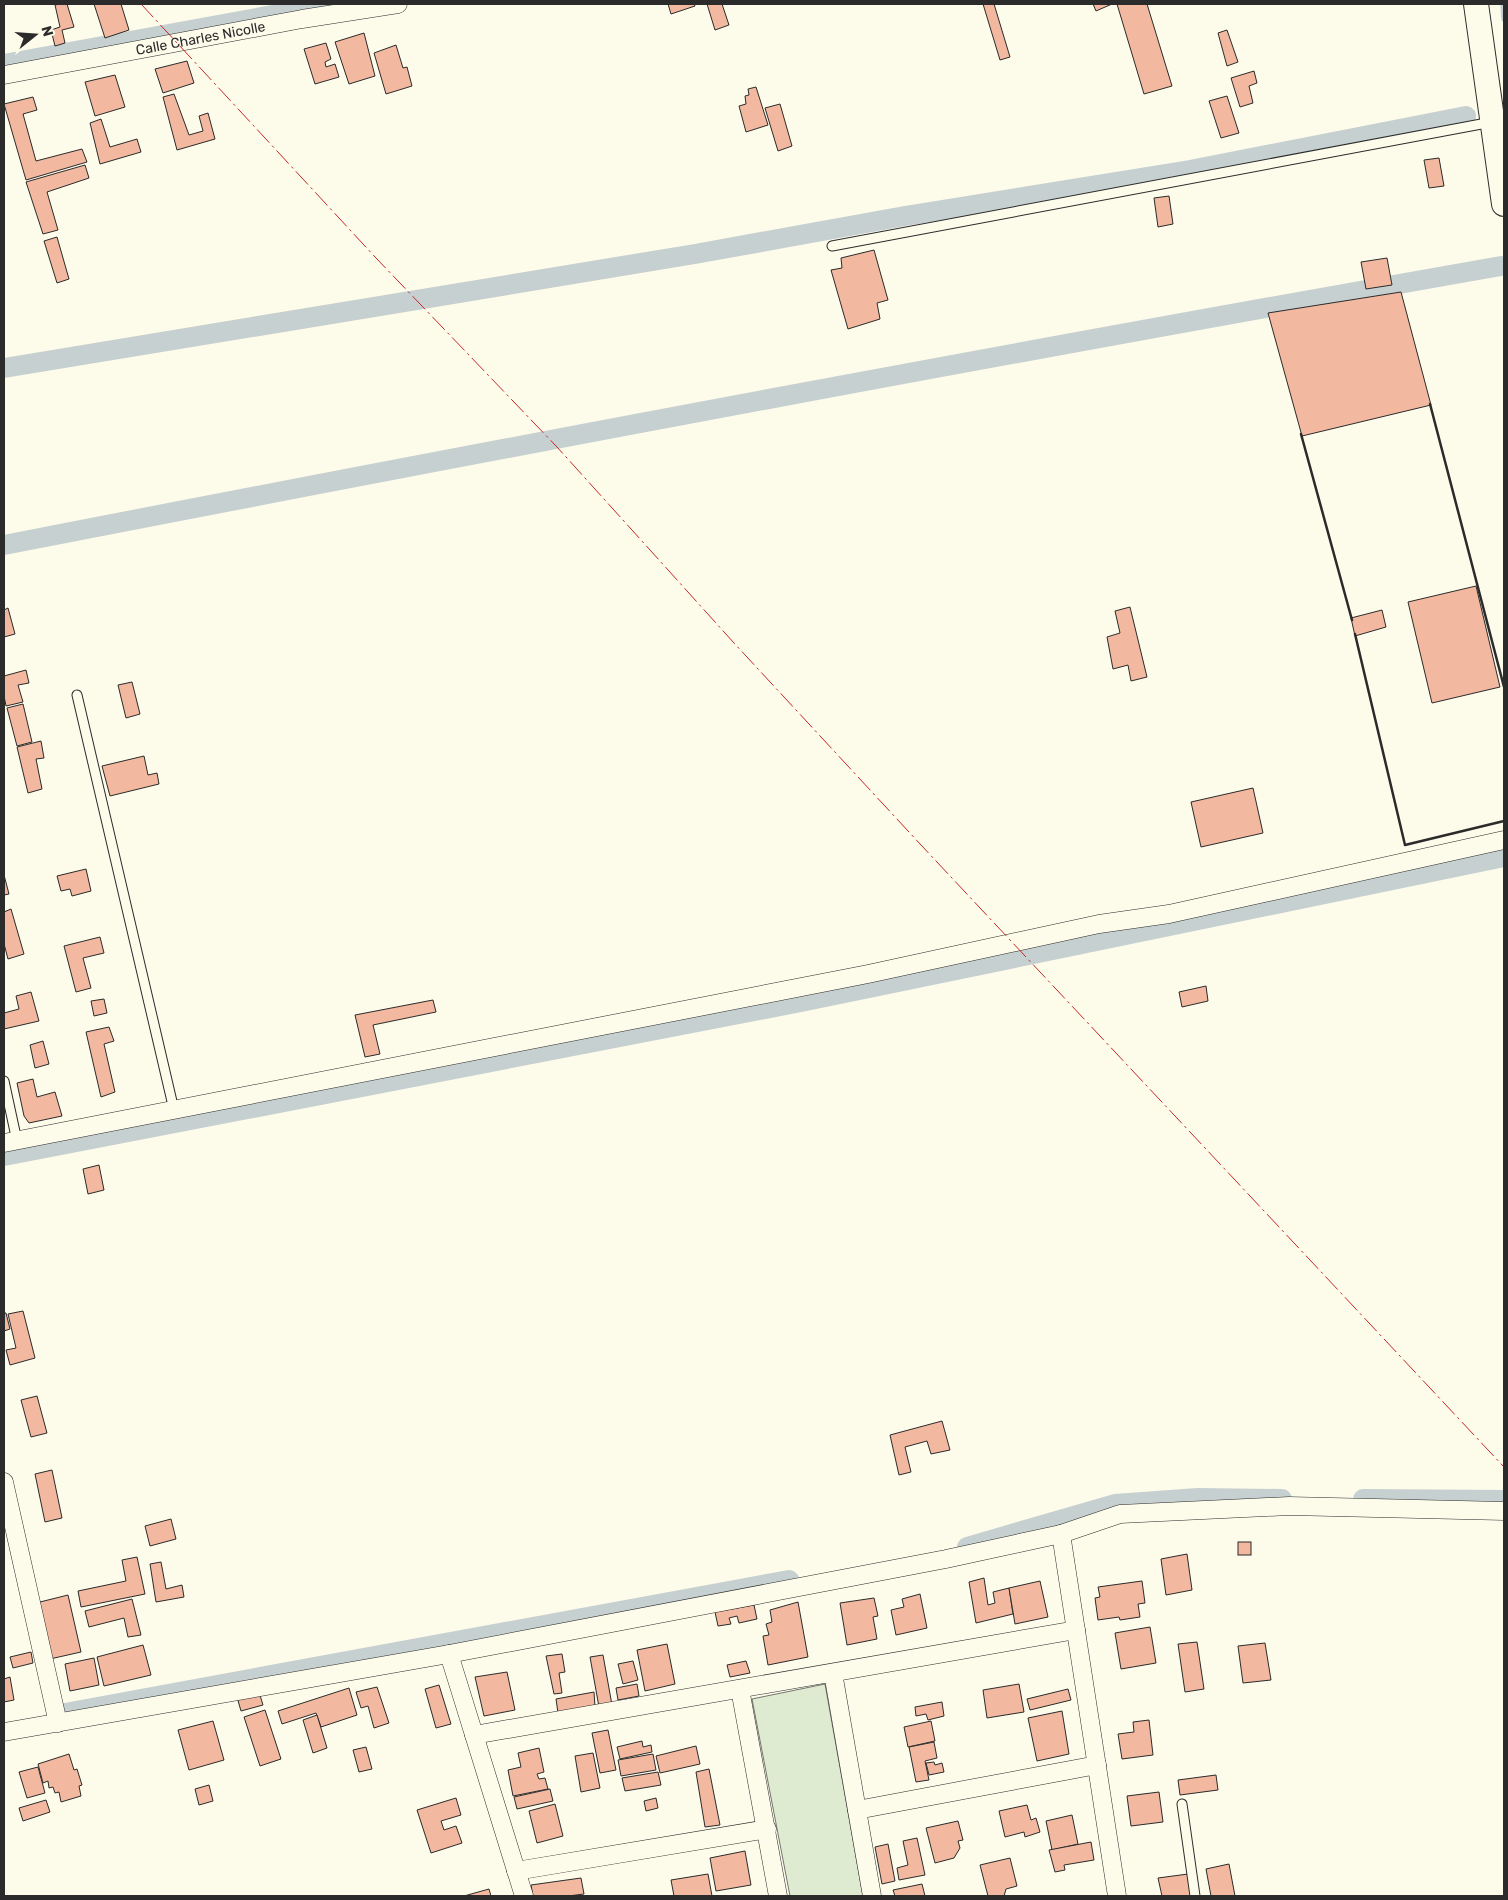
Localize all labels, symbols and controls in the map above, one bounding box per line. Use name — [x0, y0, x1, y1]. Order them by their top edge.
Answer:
north arrow — [10, 10, 60, 60]
street label: Calle Charles Nicolle — [134, 18, 267, 59]
text: N — [37, 24, 57, 39]

